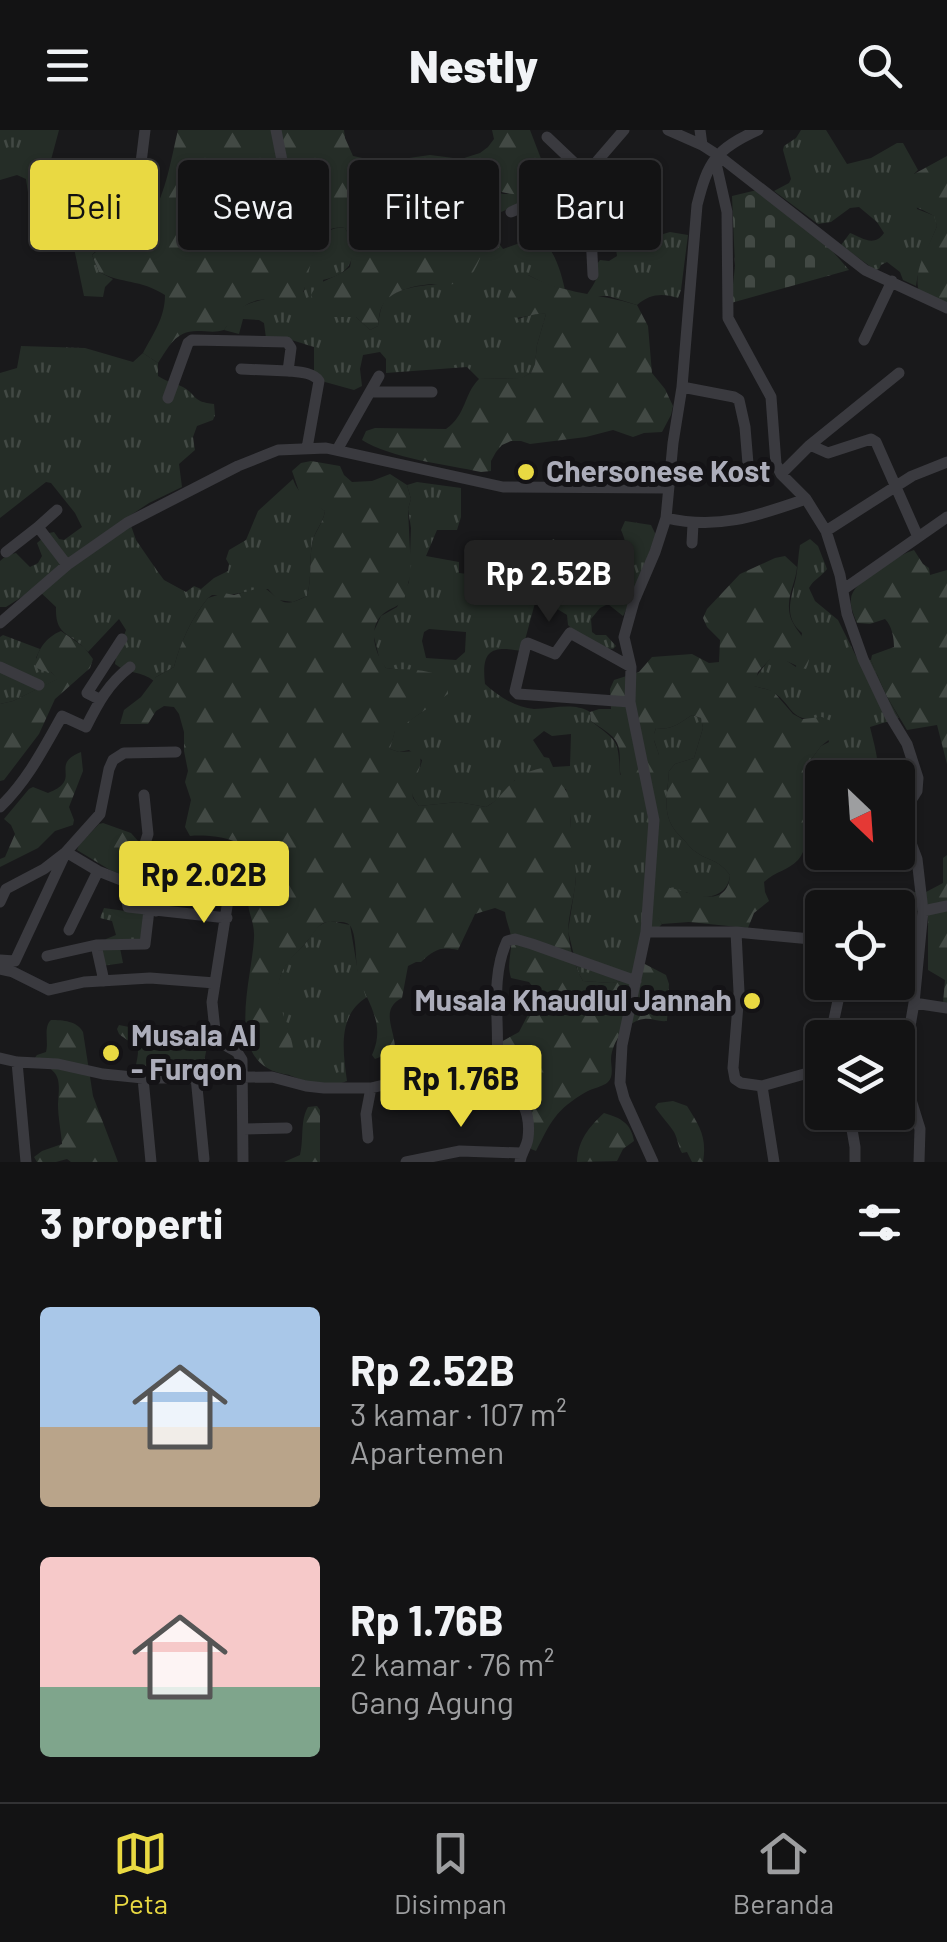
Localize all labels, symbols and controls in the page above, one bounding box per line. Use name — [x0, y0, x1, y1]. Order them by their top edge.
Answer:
icon: menu — [40, 38, 95, 93]
text: Nestly — [409, 38, 538, 92]
icon: search — [852, 38, 907, 93]
chip: Beli — [30, 160, 158, 250]
chip: Sewa — [178, 160, 329, 250]
chip: Filter — [349, 160, 499, 250]
chip: Baru — [519, 160, 661, 250]
place label: Chersonese Kost — [546, 452, 771, 488]
marker: Chersonese Kost — [515, 461, 537, 483]
pin: Rp 2.52B — [446, 540, 652, 625]
text: Rp 2.52B — [486, 553, 612, 591]
north arrow — [805, 760, 915, 870]
map controls — [805, 760, 915, 1130]
pin: Rp 2.02B — [101, 841, 307, 926]
text: Rp 2.02B — [141, 854, 267, 892]
button: locate — [805, 890, 915, 1000]
place label: Musala Khaudlul Jannah — [414, 981, 732, 1017]
marker: Musala Khaudlul Jannah — [741, 990, 763, 1012]
place label: Musala Al - Furqon — [131, 1016, 256, 1086]
button: layers — [805, 1020, 915, 1130]
marker: Musala Al - Furqon — [100, 1042, 122, 1064]
pin: Rp 1.76B — [358, 1045, 564, 1130]
text: Rp 1.76B — [402, 1058, 520, 1096]
icon: filters — [852, 1195, 907, 1250]
text: 3 properti — [40, 1197, 224, 1247]
text: Rp 2.52B — [350, 1344, 515, 1394]
icon: home — [120, 1347, 240, 1467]
text: 3 kamar · 107 m² — [350, 1394, 567, 1432]
text: Apartemen — [350, 1432, 504, 1470]
text: Rp 1.76B — [350, 1594, 504, 1644]
icon: home — [120, 1597, 240, 1717]
text: 2 kamar · 76 m² — [350, 1644, 555, 1682]
text: Gang Agung — [350, 1682, 514, 1720]
tab: Peta — [113, 1826, 168, 1920]
tab: Disimpan — [394, 1826, 507, 1920]
tab: Beranda — [733, 1826, 834, 1920]

